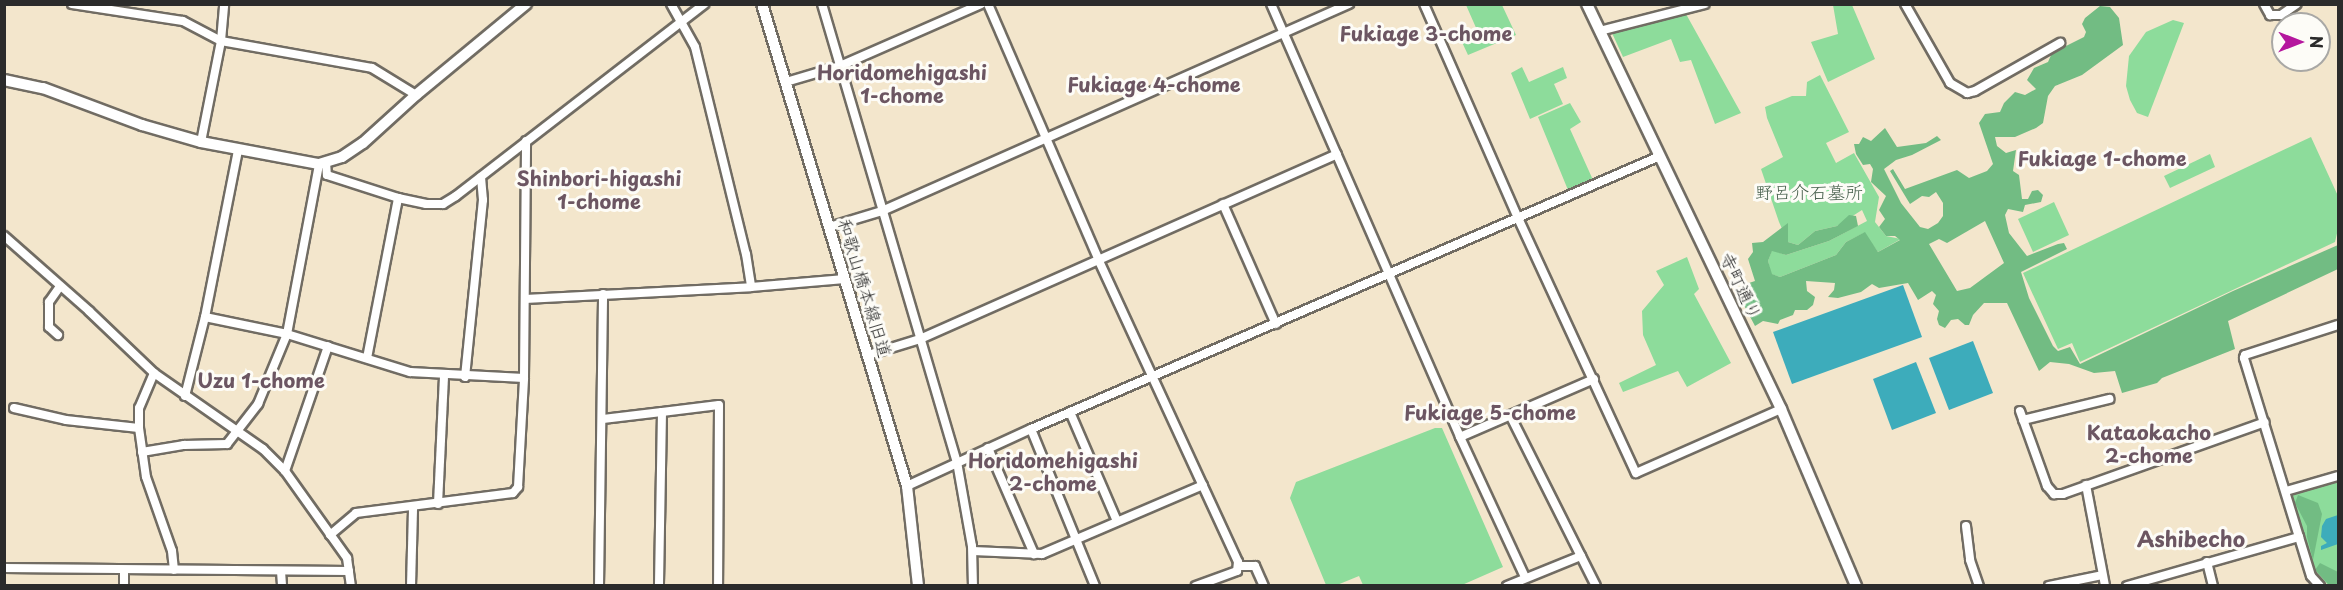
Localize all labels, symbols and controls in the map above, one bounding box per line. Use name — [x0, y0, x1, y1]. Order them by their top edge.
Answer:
north arrow — [2271, 12, 2331, 72]
district label: Fukiage 3-chome — [1340, 21, 1512, 45]
text: N — [2305, 36, 2329, 48]
district label: Horidomehigashi 1-chome — [817, 60, 987, 107]
district label: Fukiage 4-chome — [1067, 72, 1241, 96]
district label: Fukiage 1-chome — [2018, 146, 2186, 170]
district label: Shinbori-higashi 1-chome — [517, 166, 681, 213]
park label: 野呂介石墓所 — [1755, 181, 1863, 203]
street label: 和歌山橋本線旧道 — [834, 216, 896, 360]
street label: 寺町通り — [1716, 249, 1766, 323]
district label: Uzu 1-chome — [197, 368, 325, 392]
district label: Fukiage 5-chome — [1404, 400, 1576, 424]
district label: Kataokacho 2-chome — [2087, 420, 2211, 467]
district label: Horidomehigashi 2-chome — [968, 449, 1138, 496]
district label: Ashibecho — [2137, 525, 2245, 551]

